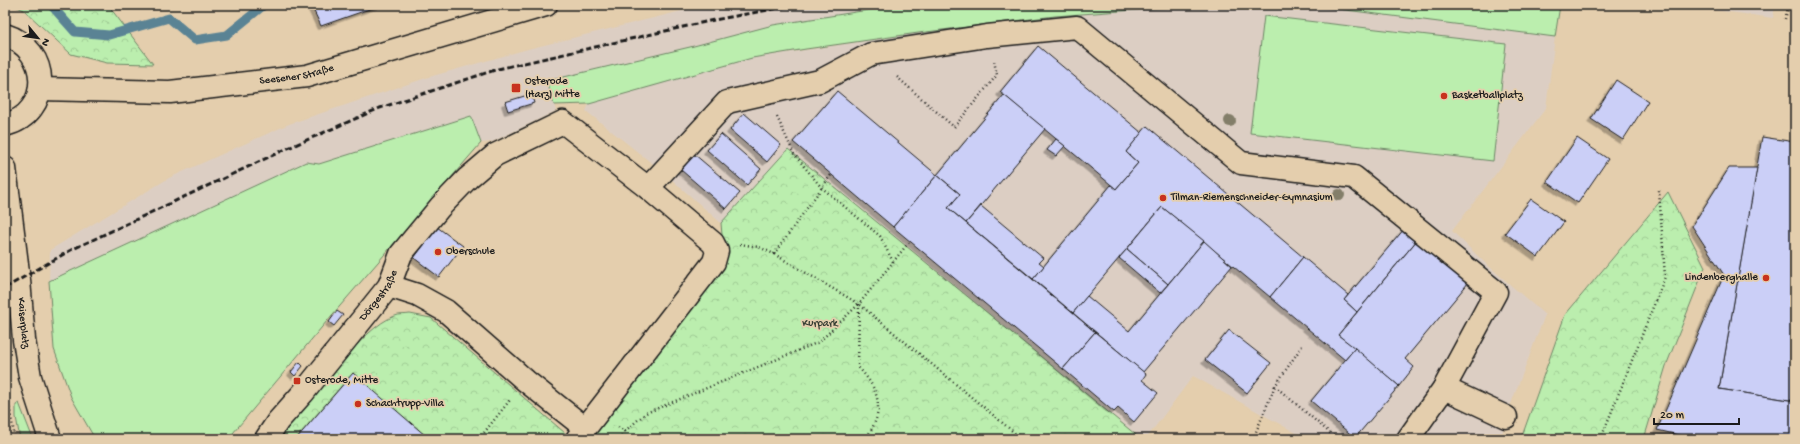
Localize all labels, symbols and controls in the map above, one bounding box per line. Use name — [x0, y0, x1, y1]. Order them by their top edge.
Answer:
north arrow — [18, 18, 58, 58]
text: N — [38, 36, 52, 48]
street label: Seesener Straße — [259, 62, 336, 88]
place label: Osterode (Harz) Mitte — [525, 76, 580, 101]
marker: Osterode (Harz) Mitte — [510, 82, 522, 94]
place label: Basketballplatz — [1451, 90, 1524, 102]
marker: Basketballplatz — [1439, 91, 1449, 101]
place label: Tilman-Riemenschneider-Gymnasium — [1170, 192, 1333, 204]
marker: Tilman-Riemenschneider-Gymnasium — [1158, 193, 1168, 203]
place label: Oberschule — [446, 246, 495, 258]
marker: Oberschule — [433, 247, 443, 257]
street label: Dörgestraße — [357, 268, 400, 324]
place label: Lindenberghalle — [1685, 272, 1758, 284]
marker: Lindenberghalle — [1761, 273, 1771, 283]
street label: Kaiserplatz — [14, 297, 31, 351]
park label: Kurpark — [802, 318, 839, 330]
place label: Osterode, Mitte — [305, 375, 379, 387]
marker: Osterode, Mitte — [292, 376, 302, 386]
place label: Schachtrupp-Villa — [366, 398, 445, 410]
marker: Schachtrupp-Villa — [353, 399, 363, 409]
scale bar — [1654, 400, 1739, 426]
text: 20 m — [1660, 409, 1685, 423]

